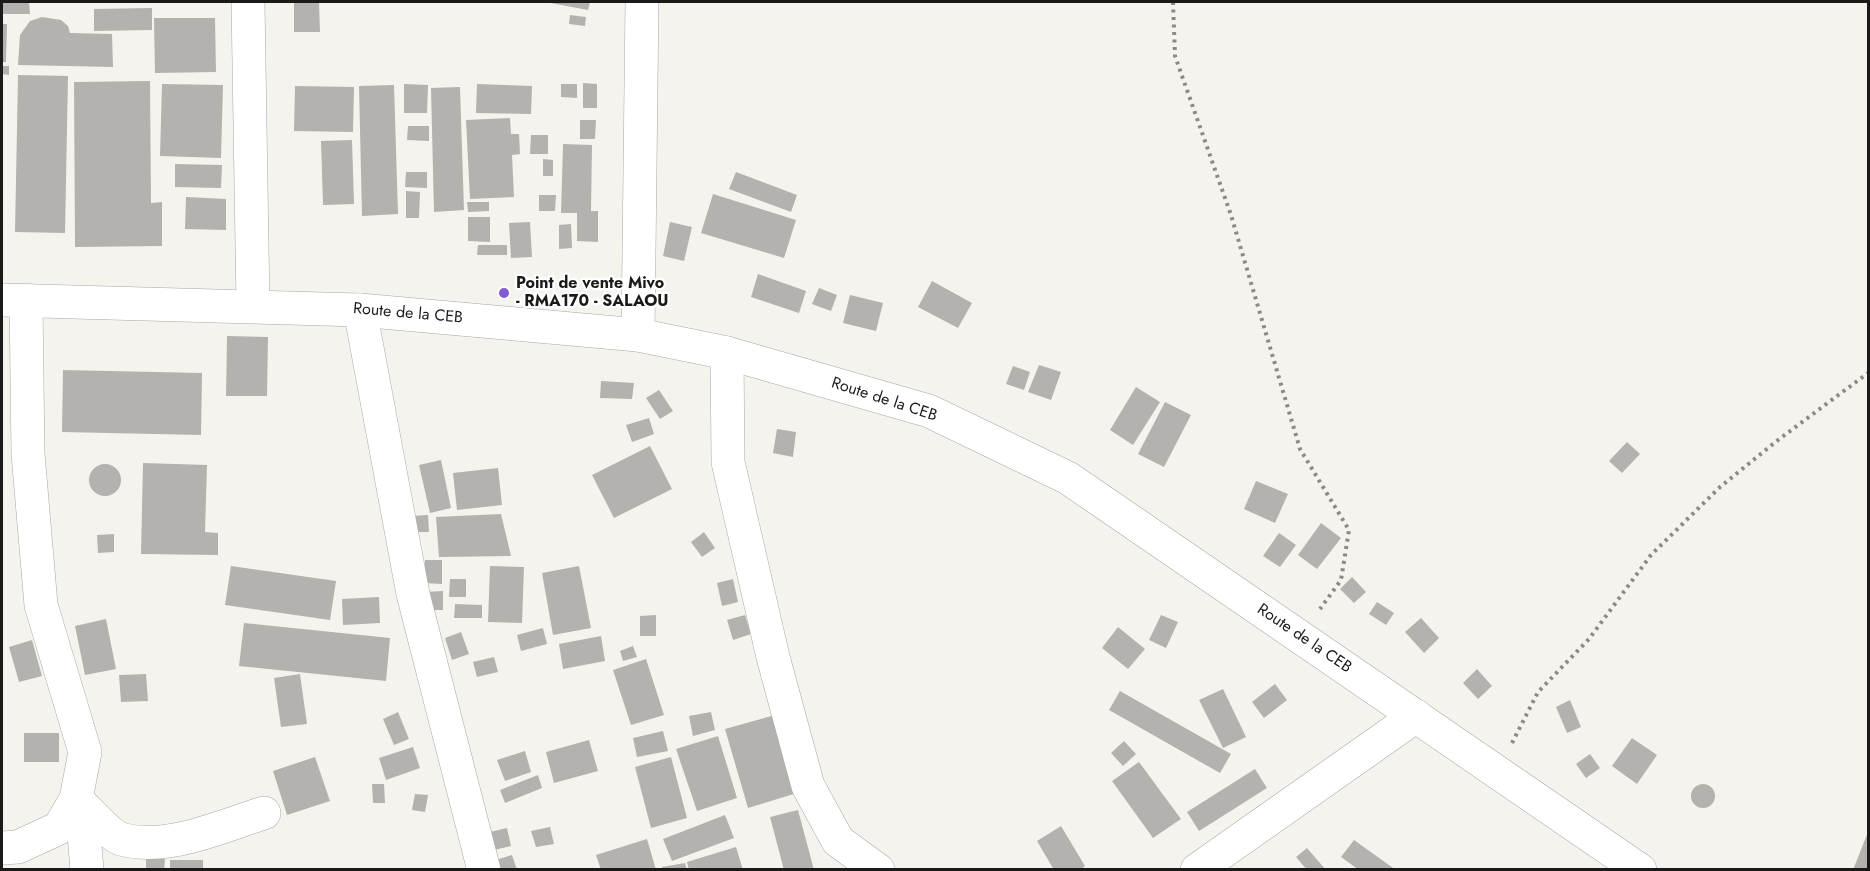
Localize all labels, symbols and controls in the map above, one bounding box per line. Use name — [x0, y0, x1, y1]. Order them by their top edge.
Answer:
place label: Point de vente Mivo - RMA170 - SALAOU — [516, 274, 669, 312]
marker: Point de vente Mivo - RMA170 - SALAOU — [497, 286, 511, 300]
street label: Route de la CEB — [352, 300, 464, 328]
street label: Route de la CEB — [829, 374, 939, 426]
street label: Route de la CEB — [1253, 600, 1355, 678]

